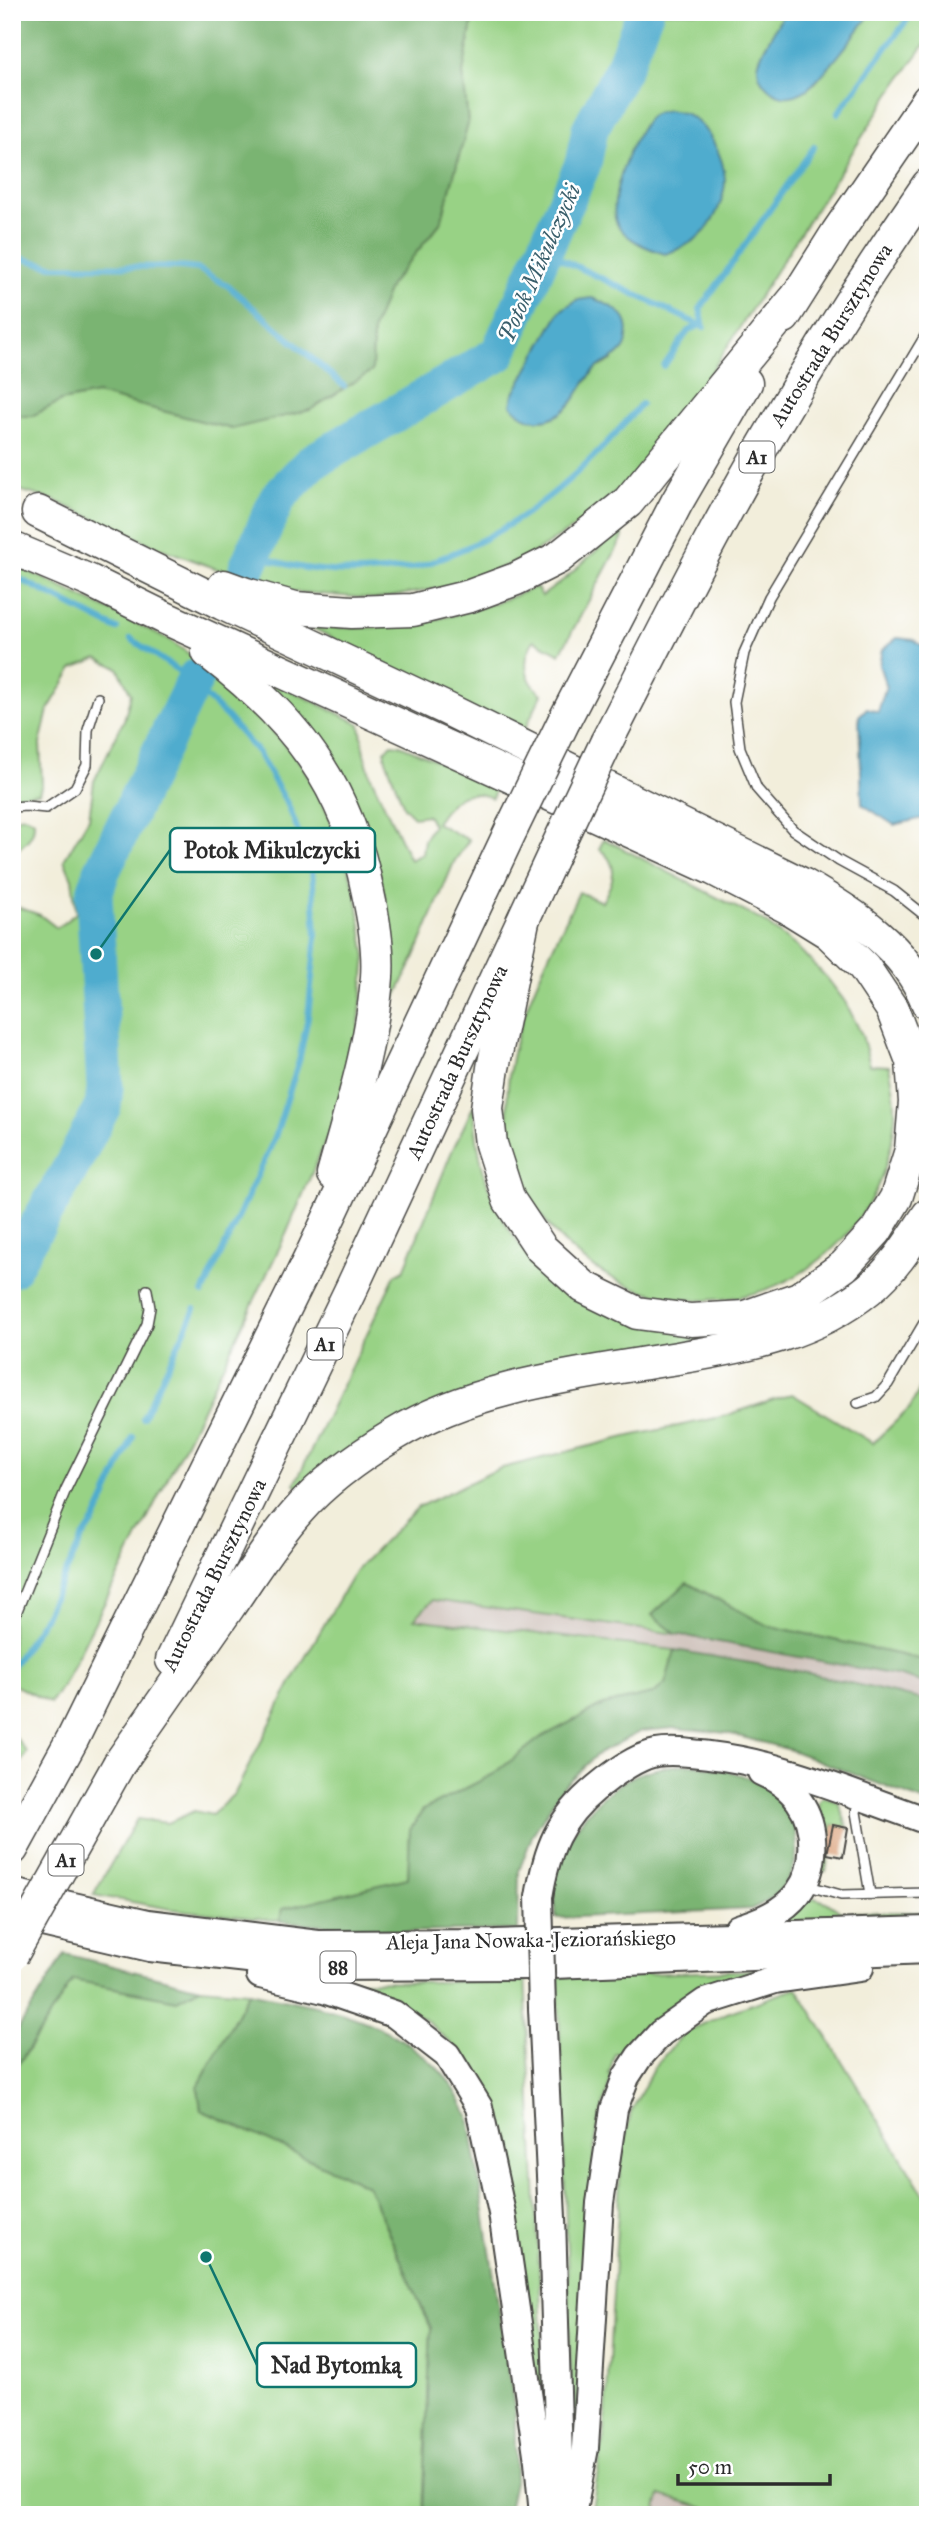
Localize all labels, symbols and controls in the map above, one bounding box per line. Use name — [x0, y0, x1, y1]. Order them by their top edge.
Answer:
water label: Potok Mikulczycki — [492, 179, 587, 347]
street label: Autostrada Bursztynowa — [763, 238, 898, 432]
road number: A1 — [740, 442, 774, 472]
callout: Potok Mikulczycki — [170, 828, 375, 872]
text: Potok Mikulczycki — [184, 836, 361, 865]
street label: Autostrada Bursztynowa — [400, 961, 513, 1164]
road number: A1 — [308, 1328, 342, 1360]
street label: Autostrada Bursztynowa — [156, 1474, 272, 1677]
road number: A1 — [48, 1844, 84, 1876]
street label: Aleja Jana Nowaka-Jeziorańskiego — [385, 1924, 676, 1956]
road number: 88 — [320, 1952, 356, 1982]
callout: Nad Bytomką — [257, 2343, 416, 2387]
text: Nad Bytomką — [271, 2351, 404, 2380]
scale bar — [678, 2443, 830, 2487]
text: 50 m — [688, 2454, 733, 2480]

